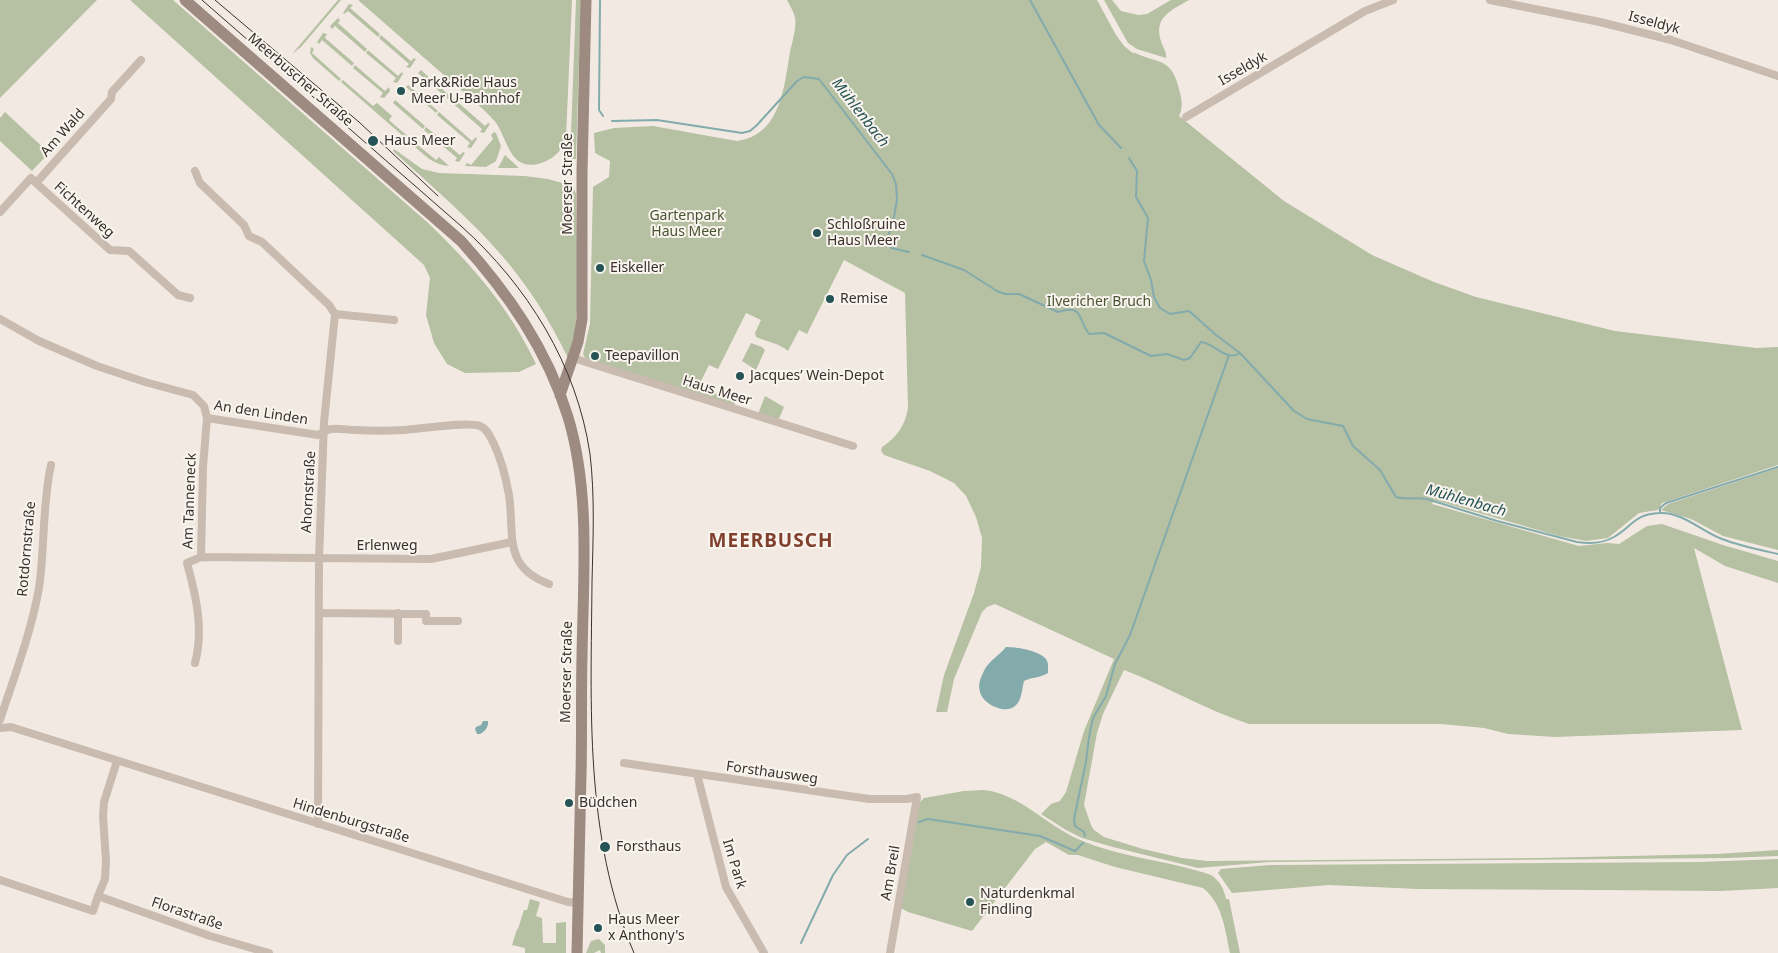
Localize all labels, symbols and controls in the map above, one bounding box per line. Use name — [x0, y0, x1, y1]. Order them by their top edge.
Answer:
street label: Isseldyk — [1626, 8, 1682, 38]
street label: Meerbuscher Straße — [244, 30, 356, 130]
street label: Isseldyk — [1216, 49, 1270, 89]
place label: Park&Ride Haus Meer U-Bahnhof — [411, 75, 520, 108]
water label: Mühlenbach — [827, 75, 893, 151]
marker: Park&Ride Haus Meer U-Bahnhof — [395, 85, 407, 97]
street label: Am Wald — [37, 106, 89, 160]
place label: Haus Meer — [384, 133, 455, 149]
street label: Moerser Straße — [560, 133, 576, 235]
marker: Haus Meer — [366, 134, 380, 148]
street label: Fichtenweg — [50, 179, 118, 241]
park label: Gartenpark Haus Meer — [649, 208, 725, 240]
place label: Schloßruine Haus Meer — [827, 217, 906, 250]
marker: Schloßruine Haus Meer — [811, 227, 823, 239]
place label: Eiskeller — [610, 260, 664, 276]
marker: Eiskeller — [594, 262, 606, 274]
place label: Remise — [840, 291, 888, 307]
marker: Remise — [824, 293, 836, 305]
park label: Ilvericher Bruch — [1047, 294, 1151, 310]
place label: Teepavillon — [605, 348, 679, 364]
marker: Teepavillon — [589, 350, 601, 362]
place label: Jacques’ Wein-Depot — [750, 368, 884, 384]
marker: Jacques’ Wein-Depot — [734, 370, 746, 382]
street label: Haus Meer — [680, 373, 754, 409]
street label: An den Linden — [213, 397, 309, 429]
street label: Ahornstraße — [298, 450, 320, 534]
street label: Am Tanneneck — [180, 453, 200, 549]
water label: Mühlenbach — [1424, 481, 1508, 521]
street label: Rotdornstraße — [14, 501, 40, 597]
district label: MEERBUSCH — [707, 531, 835, 553]
street label: Erlenweg — [356, 538, 418, 554]
street label: Moerser Straße — [558, 621, 576, 723]
street label: Forsthausweg — [725, 758, 819, 788]
street label: Hindenburgstraße — [291, 795, 411, 847]
place label: Büdchen — [579, 795, 637, 811]
marker: Büdchen — [563, 797, 575, 809]
street label: Im Park — [719, 837, 749, 891]
place label: Forsthaus — [616, 839, 681, 855]
marker: Forsthaus — [598, 840, 612, 854]
street label: Am Breil — [878, 844, 904, 902]
place label: Naturdenkmal Findling — [980, 886, 1075, 919]
street label: Florastraße — [149, 894, 225, 934]
marker: Naturdenkmal Findling — [964, 896, 976, 908]
place label: Haus Meer x Anthony's — [608, 912, 685, 944]
marker: Haus Meer x Anthony's — [592, 922, 604, 934]

